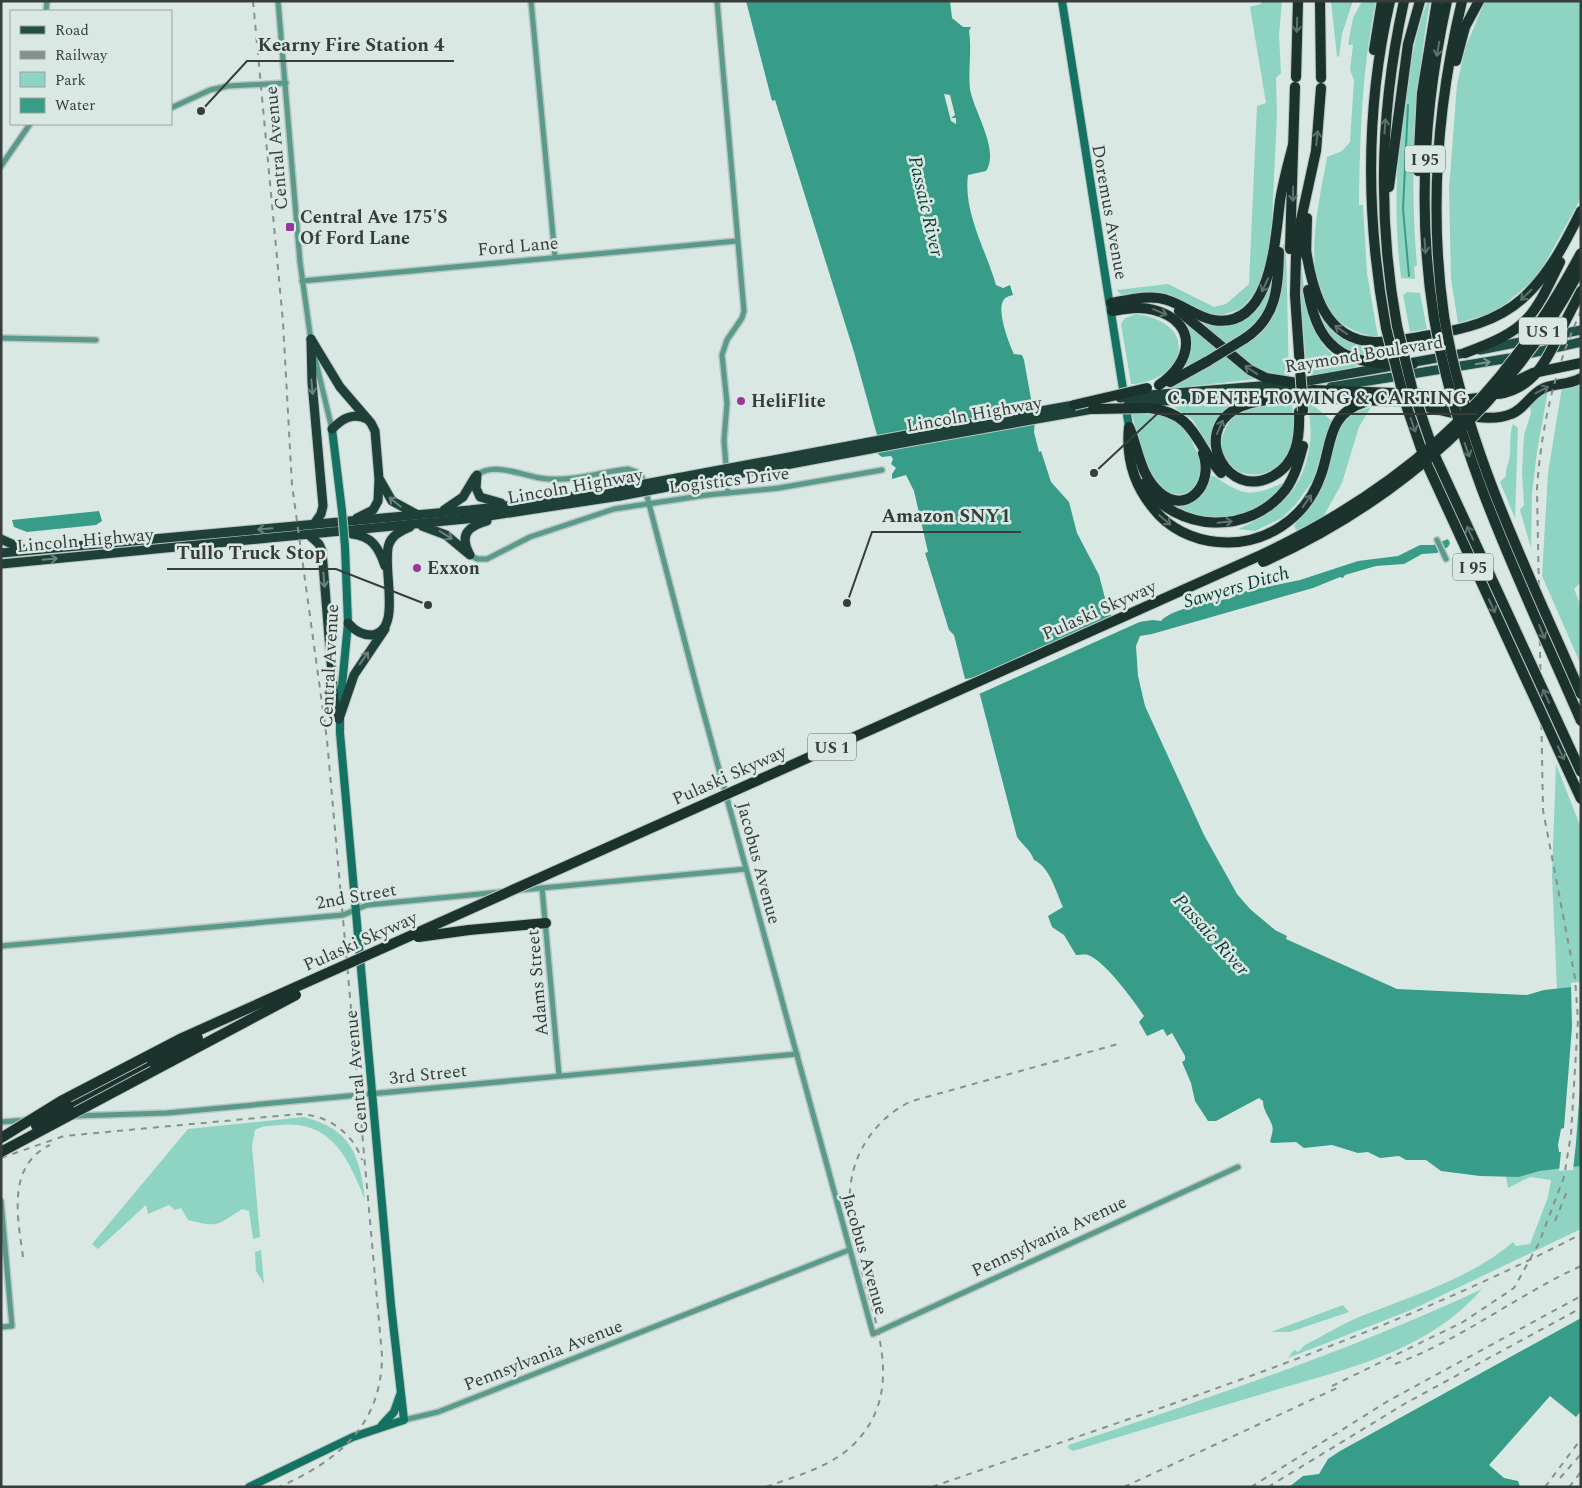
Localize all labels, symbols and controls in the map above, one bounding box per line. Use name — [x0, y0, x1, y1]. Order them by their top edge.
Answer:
legend — [10, 10, 172, 125]
one-way arrow — [1293, 17, 1302, 33]
text: Road — [55, 19, 89, 42]
callout: Kearny Fire Station 4 — [247, 27, 454, 61]
text: Kearny Fire Station 4 — [258, 31, 445, 60]
one-way arrow — [1432, 41, 1442, 57]
text: Railway — [55, 44, 108, 67]
text: Park — [55, 69, 86, 92]
street label: Central Avenue — [258, 85, 295, 211]
text: Water — [55, 94, 95, 117]
one-way arrow — [1380, 119, 1389, 135]
one-way arrow — [1313, 130, 1322, 146]
street label: Doremus Avenue — [1084, 142, 1135, 282]
road number: I 95 — [1405, 146, 1445, 172]
water label: Passaic River — [900, 153, 951, 260]
one-way arrow — [1288, 186, 1297, 202]
place label: Central Ave 175'S Of Ford Lane — [300, 204, 448, 252]
marker: Central Ave 175'S Of Ford Lane — [284, 221, 296, 233]
street label: Ford Lane — [476, 230, 560, 263]
one-way arrow — [1421, 237, 1430, 253]
one-way arrow — [1259, 277, 1269, 292]
one-way arrow — [1519, 289, 1532, 301]
one-way arrow — [1152, 308, 1167, 318]
road number: US 1 — [1519, 318, 1567, 344]
one-way arrow — [1335, 325, 1349, 335]
street label: Raymond Boulevard — [1283, 329, 1445, 380]
one-way arrow — [1474, 358, 1490, 367]
one-way arrow — [1244, 365, 1258, 375]
one-way arrow — [308, 379, 317, 395]
callout: C. DENTE TOWING & CARTING — [1157, 380, 1477, 414]
text: C. DENTE TOWING & CARTING — [1167, 384, 1467, 413]
one-way arrow — [1535, 385, 1550, 395]
place label: HeliFlite — [751, 388, 826, 415]
street label: Lincoln Highway — [904, 389, 1045, 440]
marker: HeliFlite — [735, 395, 747, 407]
one-way arrow — [1408, 417, 1418, 433]
one-way arrow — [1215, 420, 1225, 435]
one-way arrow — [1462, 442, 1472, 458]
street label: Logistics Drive — [667, 460, 791, 501]
street label: Lincoln Highway — [505, 461, 646, 512]
one-way arrow — [1302, 494, 1312, 508]
one-way arrow — [388, 496, 401, 507]
callout: Amazon SNY1 — [872, 498, 1021, 532]
text: Amazon SNY1 — [881, 502, 1011, 531]
one-way arrow — [1158, 514, 1171, 525]
one-way arrow — [1217, 518, 1233, 527]
street label: Lincoln Highway — [16, 521, 156, 560]
one-way arrow — [258, 524, 274, 533]
one-way arrow — [1464, 526, 1474, 541]
one-way arrow — [439, 530, 453, 541]
callout: Tullo Truck Stop — [167, 535, 336, 569]
text: Tullo Truck Stop — [176, 539, 326, 568]
road number: I 95 — [1453, 554, 1493, 580]
one-way arrow — [42, 555, 58, 564]
place label: Exxon — [427, 555, 480, 582]
water label: Sawyers Ditch — [1180, 558, 1293, 616]
marker: Exxon — [411, 562, 423, 574]
one-way arrow — [320, 572, 329, 588]
street label: Pulaski Skyway — [1038, 573, 1162, 648]
one-way arrow — [1487, 598, 1497, 613]
street label: Central Avenue — [313, 603, 346, 729]
one-way arrow — [1538, 624, 1548, 639]
one-way arrow — [359, 651, 369, 665]
one-way arrow — [1540, 689, 1550, 704]
road number: US 1 — [808, 734, 856, 760]
street label: Pulaski Skyway — [668, 738, 792, 813]
one-way arrow — [1556, 745, 1566, 760]
street label: Jacobus Avenue — [729, 799, 788, 927]
street label: 2nd Street — [314, 876, 398, 917]
water label: Passaic River — [1166, 887, 1256, 983]
street label: Pulaski Skyway — [299, 904, 423, 979]
street label: Adams Street — [519, 928, 556, 1037]
street label: Central Avenue — [338, 1009, 375, 1135]
street label: 3rd Street — [388, 1057, 468, 1092]
street label: Pennsylvania Avenue — [967, 1189, 1131, 1284]
street label: Jacobus Avenue — [834, 1190, 895, 1318]
street label: Pennsylvania Avenue — [460, 1313, 627, 1398]

